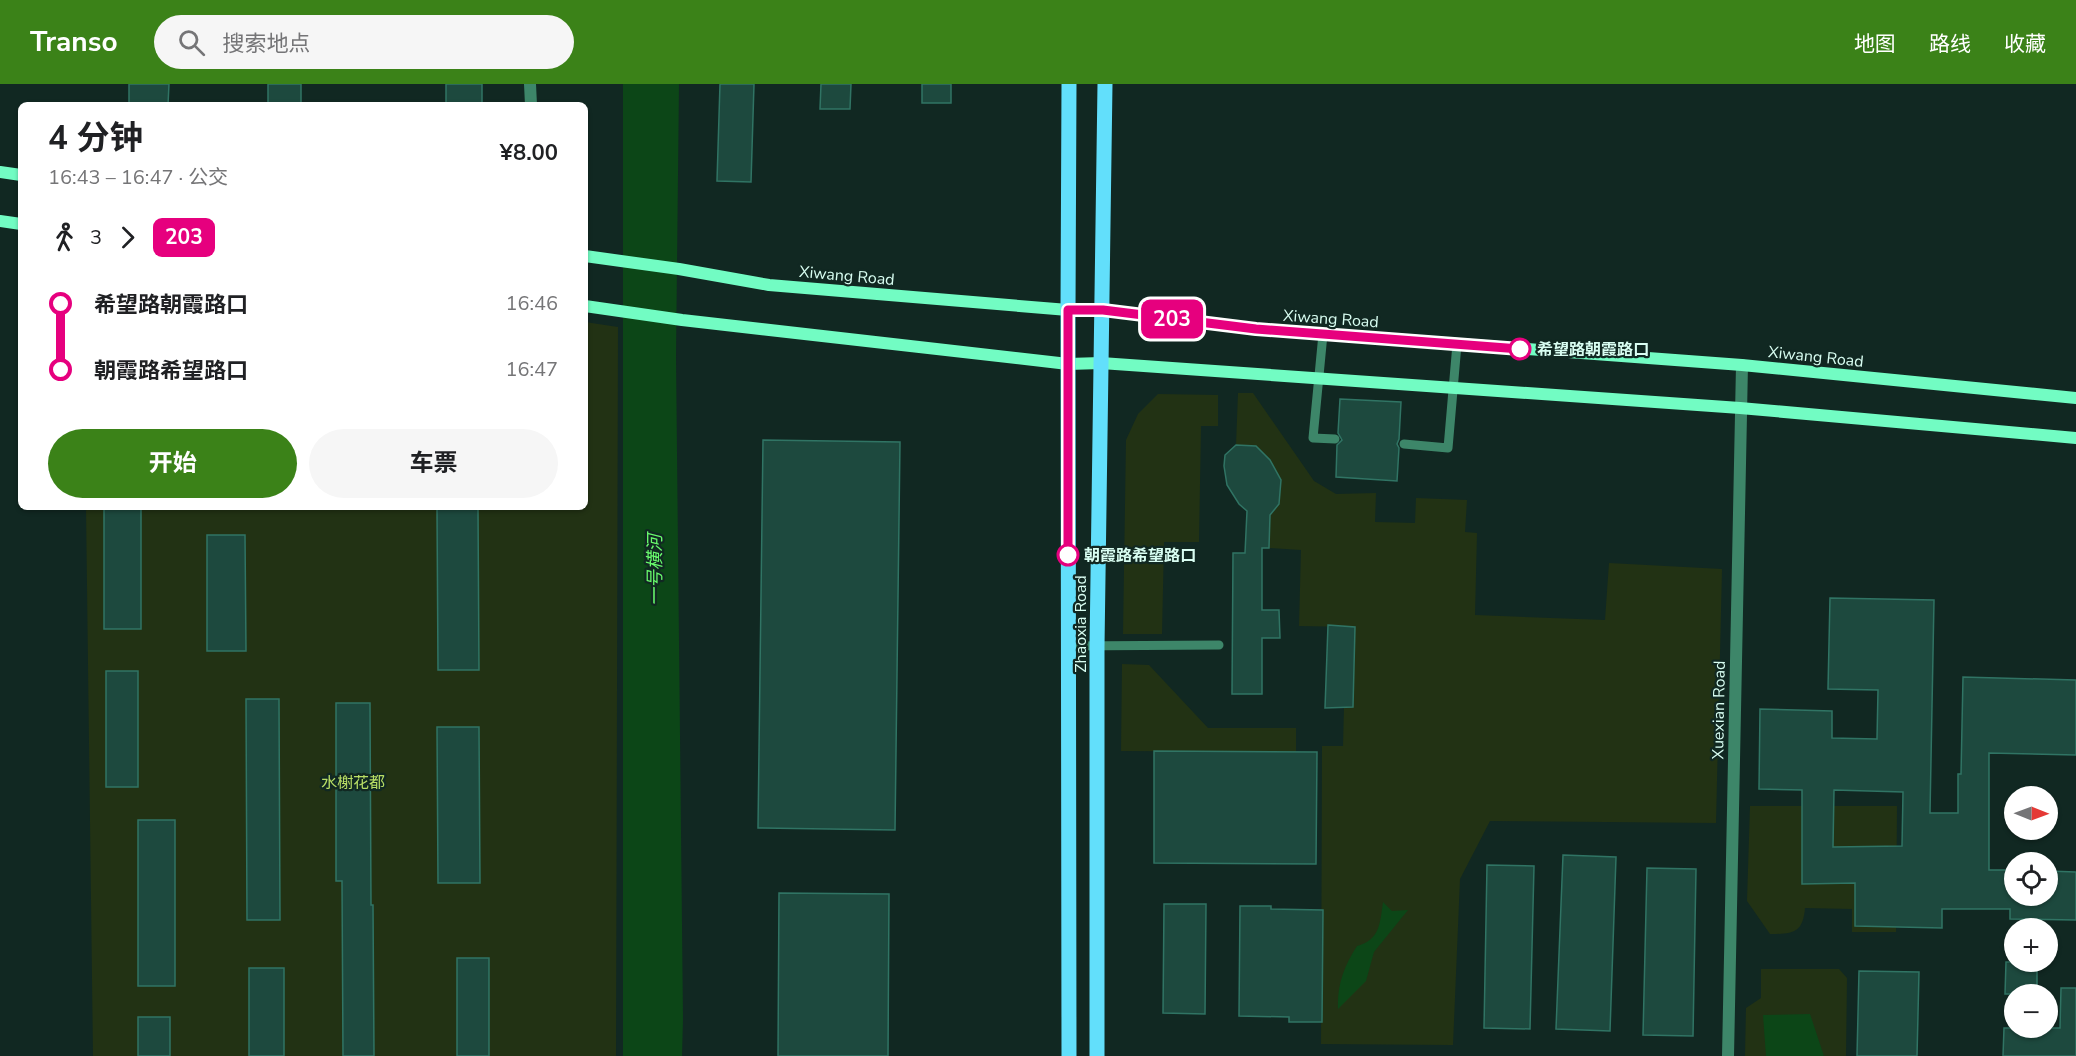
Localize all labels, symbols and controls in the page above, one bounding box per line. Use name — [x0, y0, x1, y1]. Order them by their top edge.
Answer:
search box — [154, 15, 574, 69]
text: Transo — [30, 23, 118, 61]
icon: search — [175, 26, 208, 59]
text: 搜索地点 — [223, 29, 311, 59]
text: 地图 — [1854, 30, 1896, 58]
text: 路线 — [1929, 30, 1971, 58]
text: 收藏 — [2004, 30, 2046, 58]
text: 4 分钟 — [48, 116, 143, 161]
text: ¥8.00 — [500, 138, 558, 168]
text: 16:43 – 16:47 · 公交 — [48, 164, 228, 191]
icon: walk — [48, 221, 81, 254]
icon: forward — [111, 221, 144, 254]
text: 203 — [165, 223, 203, 251]
text: 3 — [90, 224, 102, 251]
street label: Xiwang Road — [798, 261, 896, 291]
text: 希望路朝霞路口 — [94, 290, 248, 320]
text: 16:46 — [505, 290, 558, 317]
line badge: 203 — [1138, 300, 1206, 338]
text: 203 — [1153, 305, 1191, 333]
street label: Xiwang Road — [1282, 305, 1379, 333]
marker: 希望路朝霞路口 — [1509, 338, 1531, 360]
place label: 希望路朝霞路口 — [1537, 339, 1649, 361]
street label: Xiwang Road — [1767, 341, 1865, 373]
text: 朝霞路希望路口 — [94, 356, 248, 386]
text: 16:47 — [505, 356, 558, 383]
button: 开始 — [48, 429, 297, 498]
button: 车票 — [309, 429, 558, 498]
water label: 一号横河 — [643, 531, 667, 606]
marker: 朝霞路希望路口 — [1057, 544, 1079, 566]
place label: 朝霞路希望路口 — [1084, 545, 1196, 567]
street label: Zhaoxia Road — [1070, 575, 1092, 673]
street label: Xuexian Road — [1707, 660, 1731, 760]
park label: 水榭花都 — [321, 772, 385, 794]
north arrow — [2004, 786, 2058, 840]
map controls — [2004, 786, 2058, 1038]
button: locate — [2004, 852, 2058, 906]
button: + — [2004, 918, 2058, 972]
button: − — [2004, 984, 2058, 1038]

